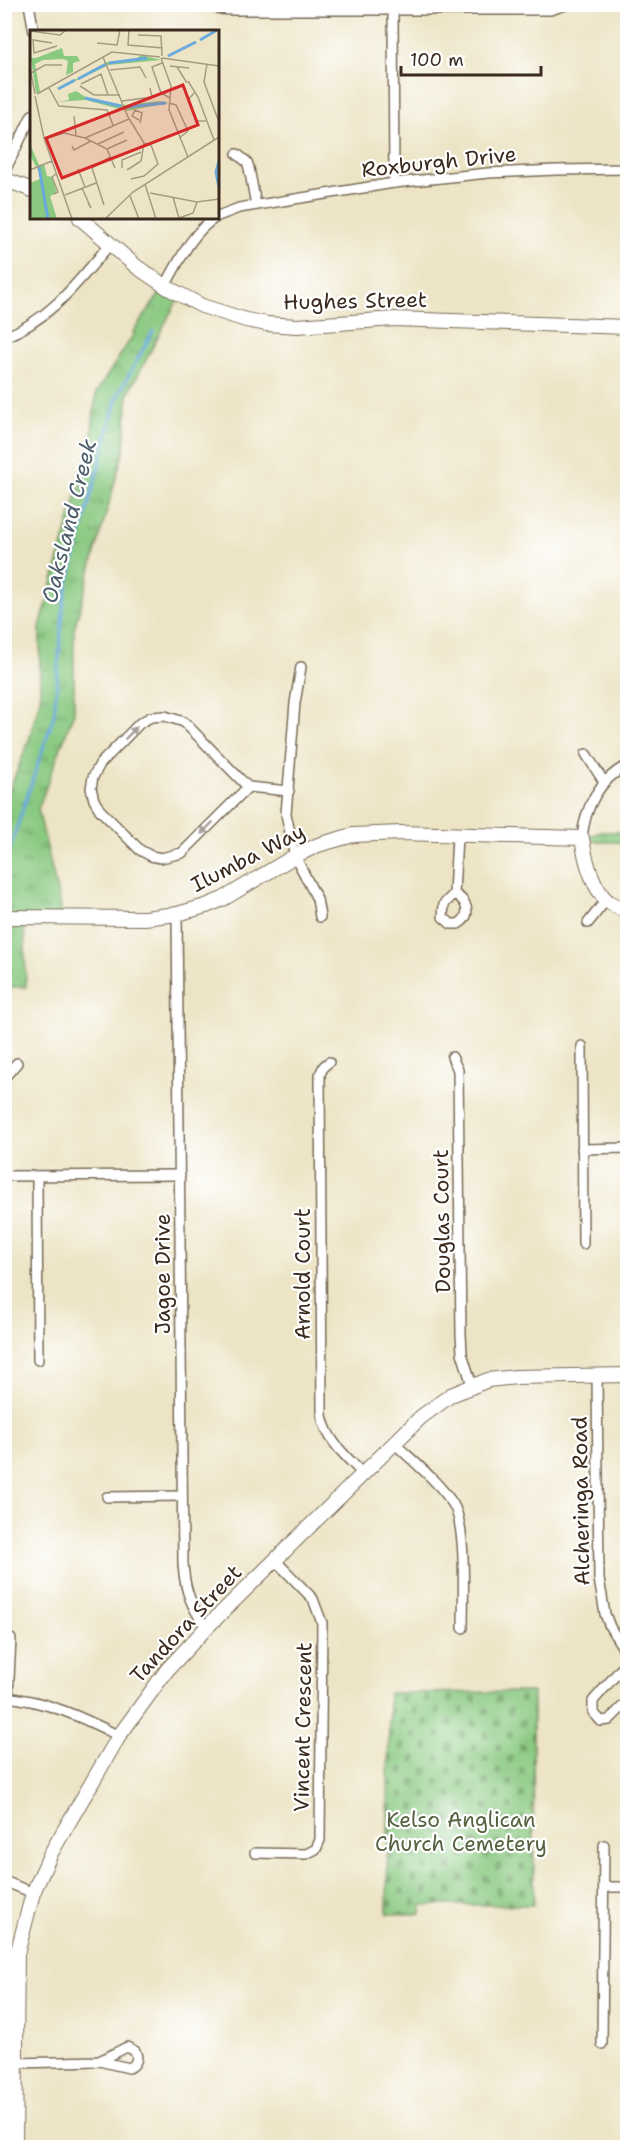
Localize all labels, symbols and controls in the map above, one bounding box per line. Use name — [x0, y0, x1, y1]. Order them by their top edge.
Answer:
inset map — [30, 30, 219, 219]
scale bar — [401, 39, 540, 77]
text: 100 m — [410, 48, 464, 72]
street label: Roxburgh Drive — [360, 140, 518, 184]
street label: Hughes Street — [283, 286, 427, 316]
water label: Oaksland Creek — [35, 436, 103, 606]
one-way arrow — [123, 726, 137, 740]
street label: Ilumba Way — [186, 817, 310, 899]
one-way arrow — [200, 821, 214, 836]
street label: Douglas Court — [427, 1149, 457, 1293]
street label: Arnold Court — [289, 1208, 317, 1340]
street label: Jagoe Drive — [149, 1213, 177, 1335]
street label: Alcheringa Road — [566, 1416, 596, 1586]
street label: Tandora Street — [124, 1559, 248, 1689]
street label: Vincent Crescent — [288, 1642, 318, 1812]
park label: Kelso Anglican Church Cemetery — [375, 1806, 547, 1858]

